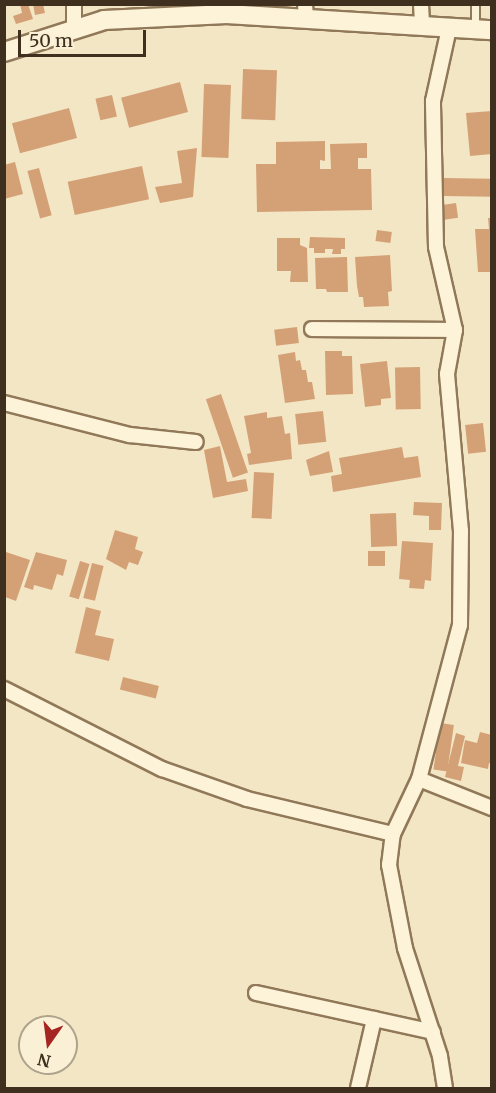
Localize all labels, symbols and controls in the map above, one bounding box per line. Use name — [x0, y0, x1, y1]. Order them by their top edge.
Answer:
scale bar — [21, 18, 148, 56]
text: 50 m — [29, 29, 73, 52]
north arrow — [18, 1015, 78, 1075]
text: N — [36, 1049, 53, 1072]

